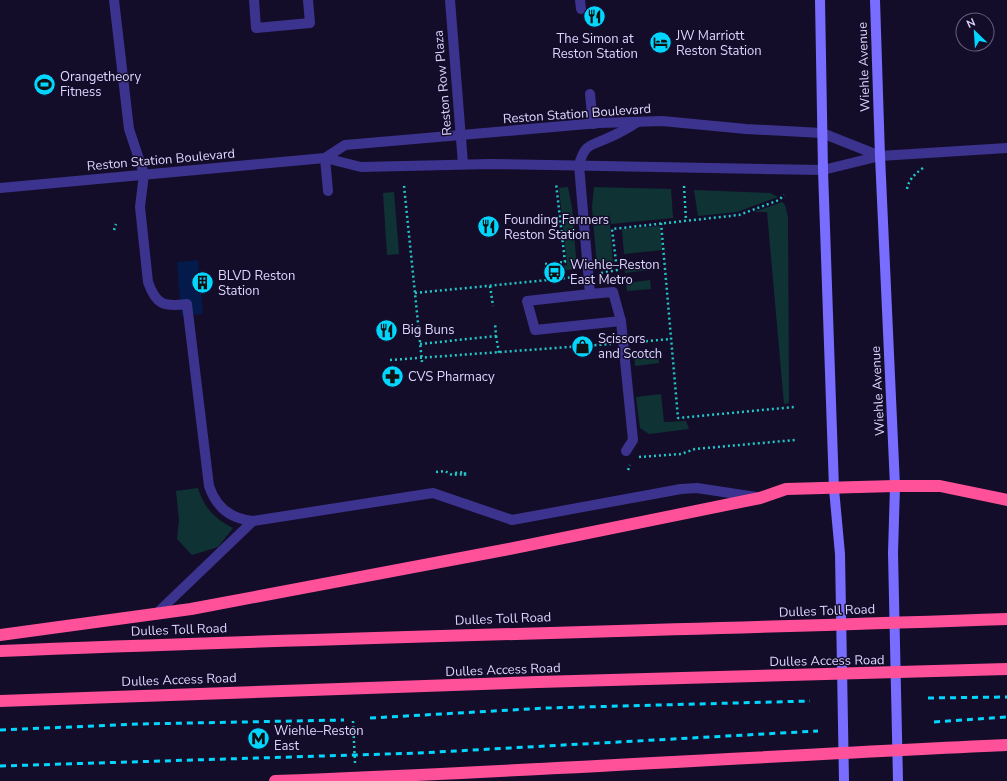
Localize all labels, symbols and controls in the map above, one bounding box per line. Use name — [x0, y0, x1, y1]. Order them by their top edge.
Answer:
restaurant icon: The Simon at Reston Station — [582, 4, 608, 30]
north arrow — [955, 12, 995, 52]
text: N — [964, 15, 978, 32]
street label: Wiehle Avenue — [853, 22, 875, 112]
place label: JW Marriott Reston Station — [675, 27, 762, 60]
street label: Reston Row Plaza — [429, 29, 457, 137]
place label: The Simon at Reston Station — [552, 30, 638, 63]
hotel icon: JW Marriott Reston Station — [648, 30, 674, 56]
place label: Orangetheory Fitness — [60, 68, 141, 101]
sports icon: Orangetheory Fitness — [32, 71, 58, 97]
street label: Reston Station Boulevard — [502, 100, 652, 128]
street label: Reston Station Boulevard — [86, 145, 236, 175]
place label: Founding Farmers Reston Station — [504, 211, 609, 244]
restaurant icon: Founding Farmers Reston Station — [475, 214, 501, 240]
place label: Wiehle–Reston East Metro — [570, 256, 660, 289]
bus stop icon: Wiehle–Reston East Metro — [542, 259, 568, 285]
place label: BLVD Reston Station — [218, 267, 295, 300]
building icon: BLVD Reston Station — [190, 270, 216, 296]
restaurant icon: Big Buns — [373, 317, 399, 343]
place label: Big Buns — [402, 321, 454, 339]
place label: Scissors and Scotch — [598, 330, 662, 363]
shop icon: Scissors and Scotch — [569, 333, 595, 359]
street label: Wiehle Avenue — [867, 346, 889, 436]
pharmacy icon: CVS Pharmacy — [380, 364, 406, 390]
place label: CVS Pharmacy — [408, 368, 495, 386]
street label: Dulles Toll Road — [778, 600, 876, 622]
street label: Dulles Toll Road — [454, 608, 552, 630]
street label: Dulles Toll Road — [130, 619, 228, 641]
street label: Dulles Access Road — [769, 651, 885, 671]
street label: Dulles Access Road — [445, 659, 561, 681]
street label: Dulles Access Road — [121, 669, 237, 691]
place label: Wiehle–Reston East — [274, 722, 364, 755]
metro station icon: Wiehle–Reston East — [246, 725, 272, 751]

